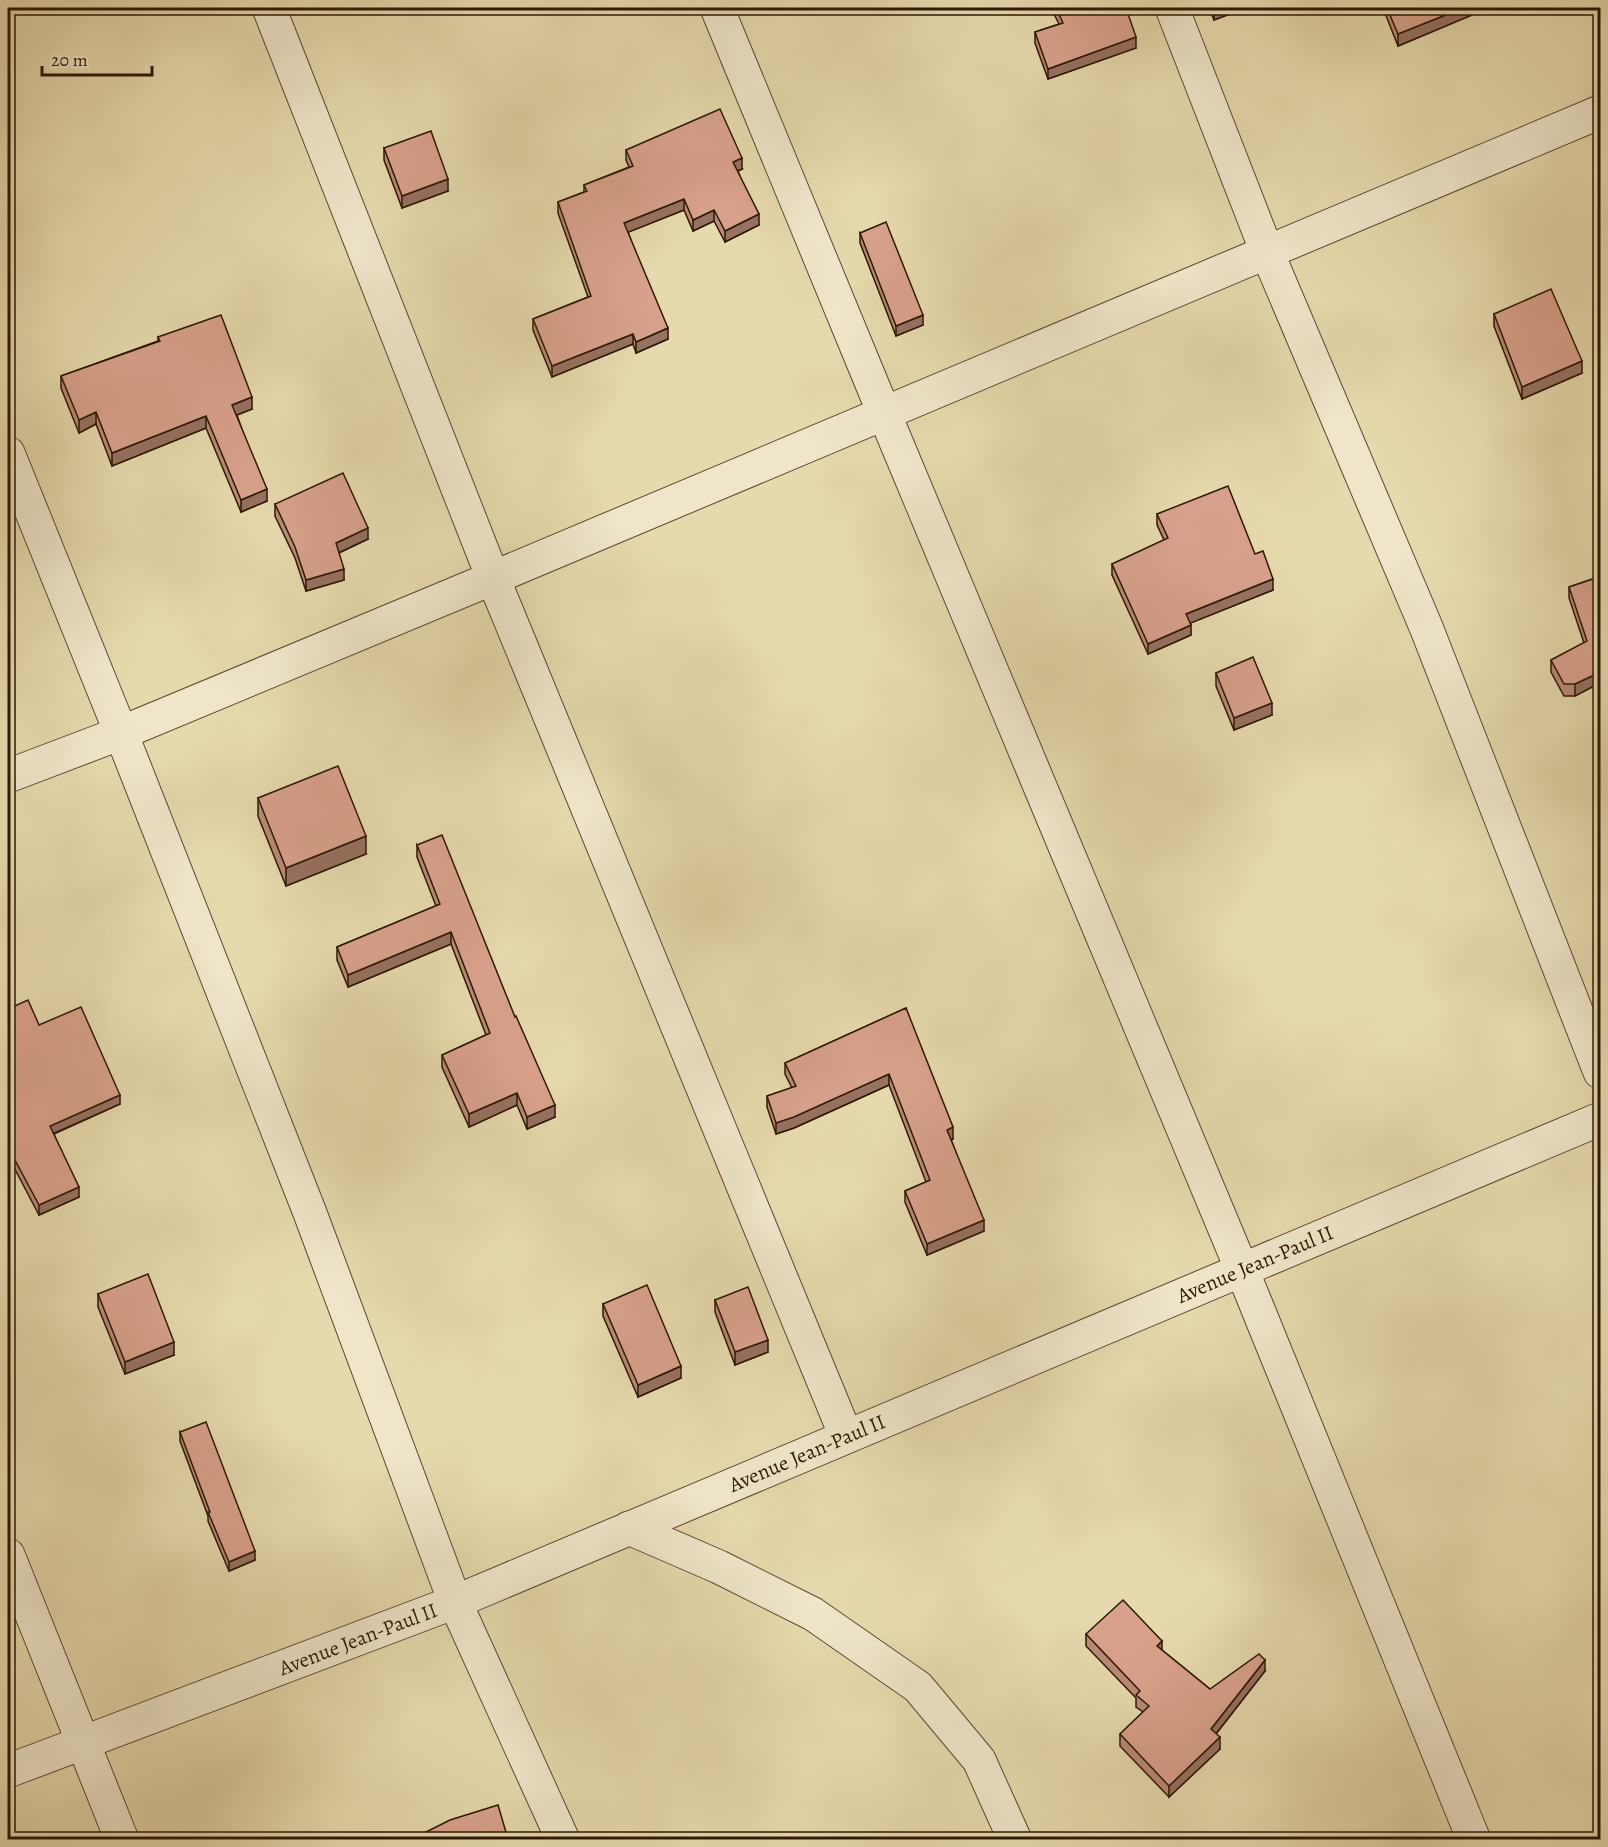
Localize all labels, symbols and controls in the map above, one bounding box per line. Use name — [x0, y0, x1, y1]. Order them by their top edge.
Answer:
scale bar — [42, 39, 152, 77]
text: 20 m — [51, 48, 88, 72]
street label: Avenue Jean-Paul II — [1172, 1218, 1338, 1310]
street label: Avenue Jean-Paul II — [724, 1407, 890, 1499]
street label: Avenue Jean-Paul II — [274, 1596, 441, 1682]

